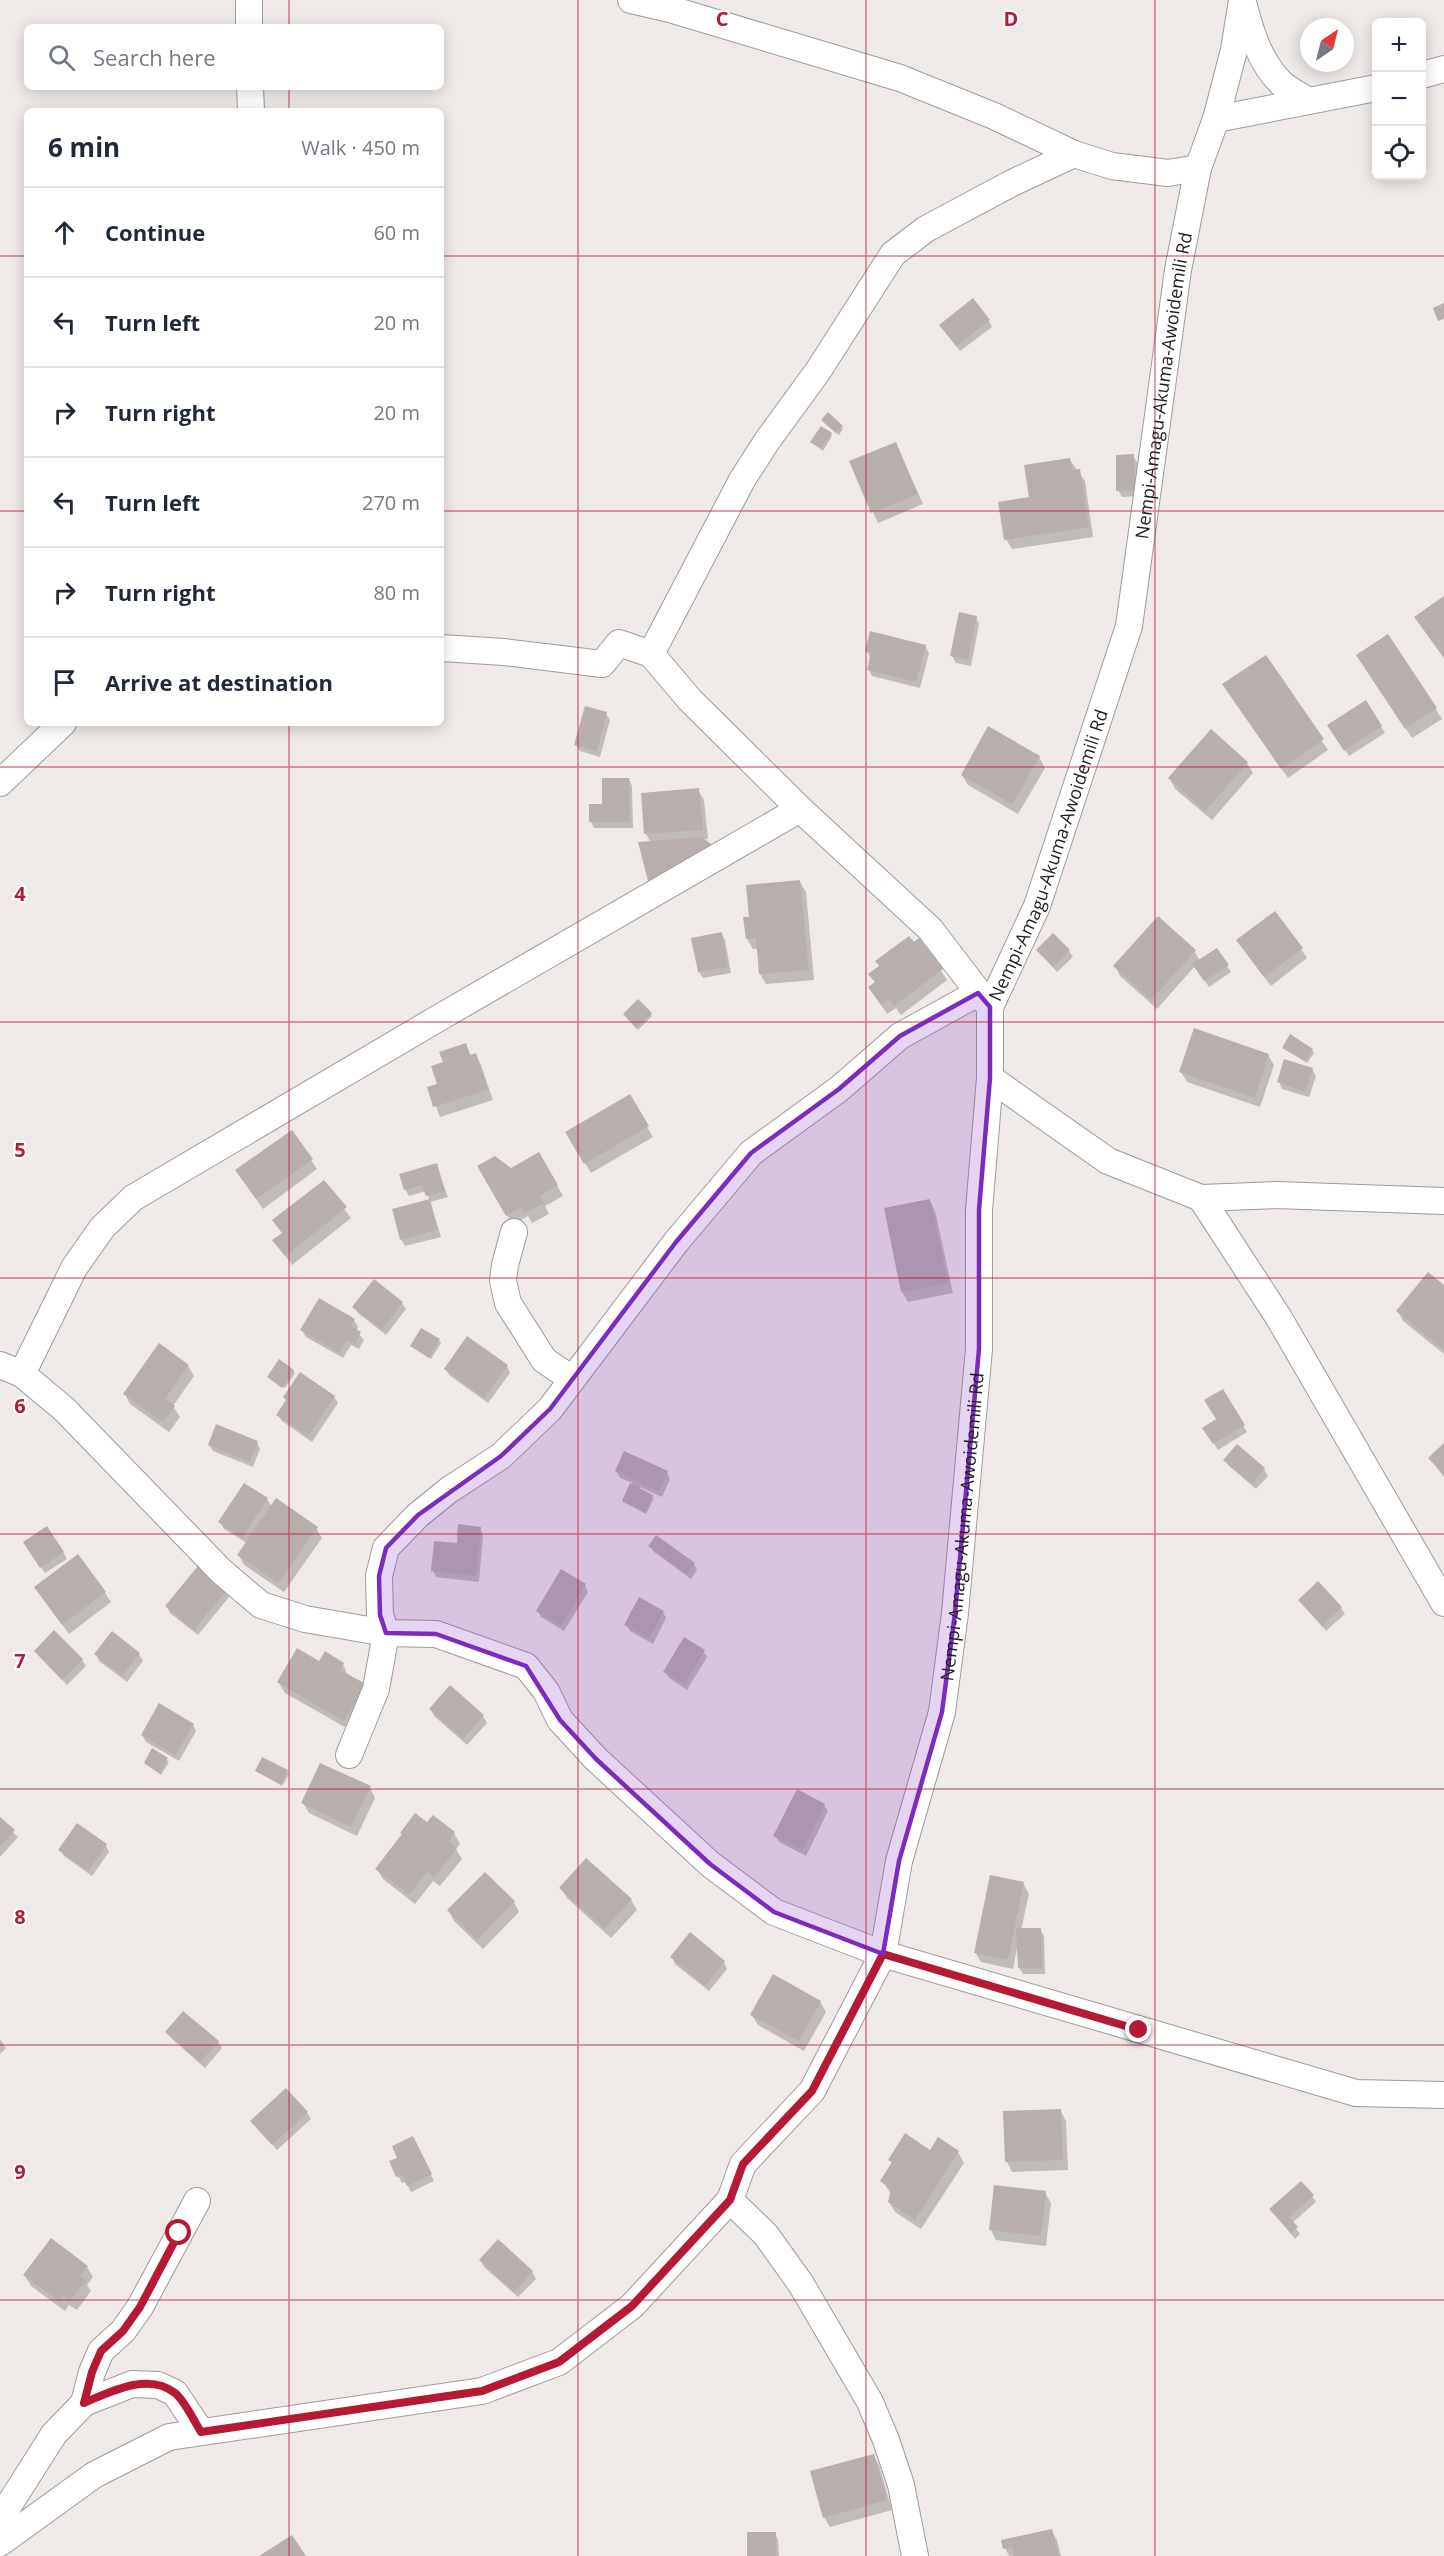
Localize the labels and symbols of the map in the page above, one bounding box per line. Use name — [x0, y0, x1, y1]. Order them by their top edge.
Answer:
text: C — [716, 5, 729, 32]
text: D — [1004, 5, 1018, 32]
north arrow — [1300, 18, 1354, 72]
street label: Nempi-Amagu-Akuma-Awoidemili Rd — [1129, 230, 1197, 540]
street label: Nempi-Amagu-Akuma-Awoidemili Rd — [983, 706, 1113, 1005]
text: 4 — [14, 880, 26, 907]
text: 5 — [14, 1136, 26, 1163]
street label: Nempi-Amagu-Akuma-Awoidemili Rd — [934, 1371, 989, 1682]
text: 6 — [14, 1392, 26, 1419]
text: 7 — [14, 1647, 26, 1674]
text: 8 — [14, 1903, 26, 1930]
route end — [1125, 2016, 1151, 2042]
text: 9 — [14, 2158, 26, 2185]
route start — [165, 2219, 191, 2245]

